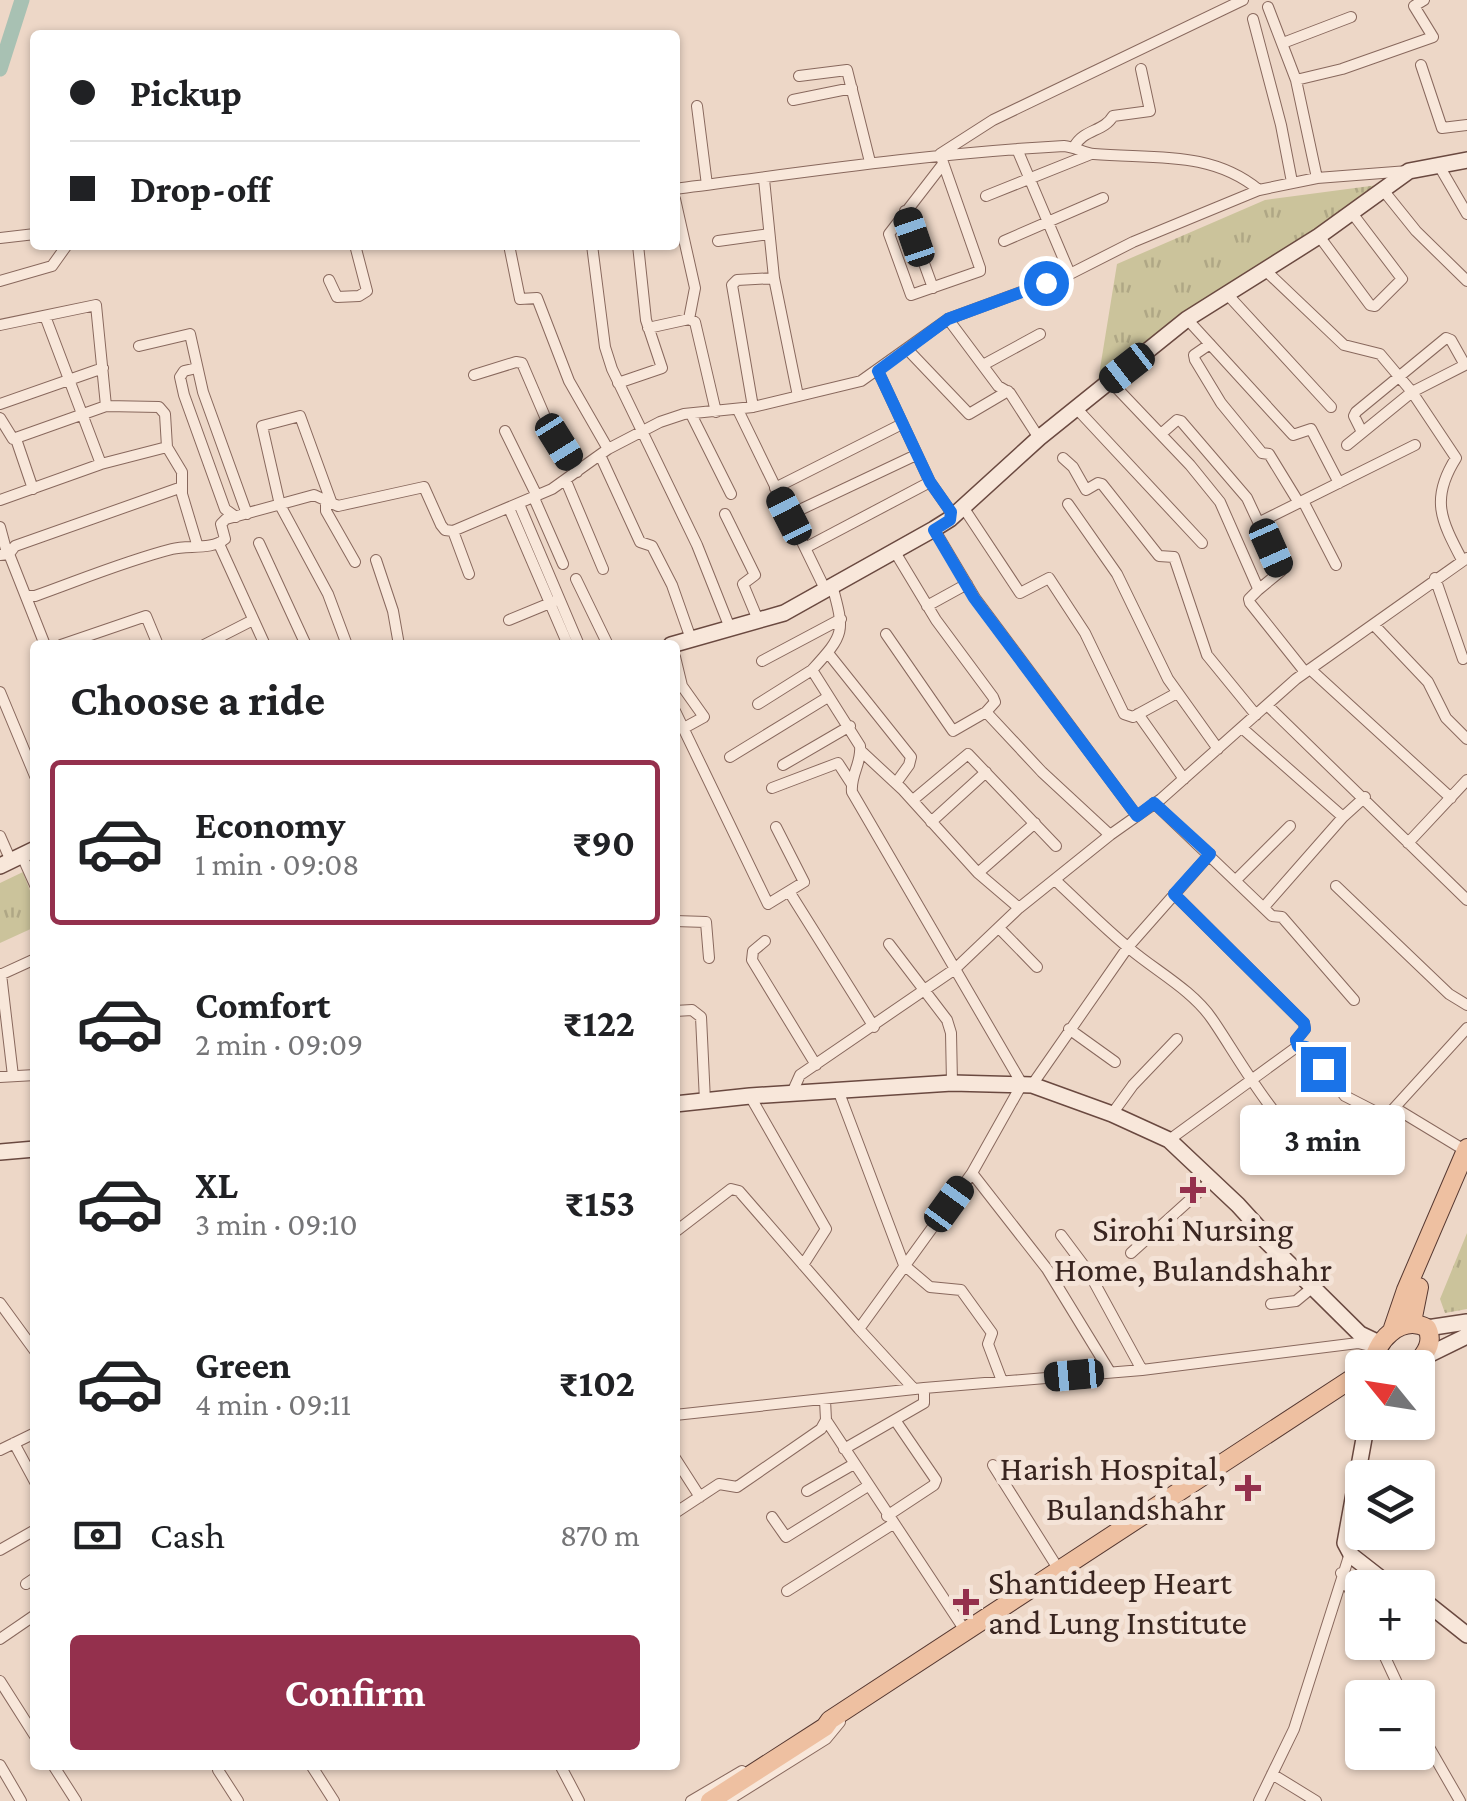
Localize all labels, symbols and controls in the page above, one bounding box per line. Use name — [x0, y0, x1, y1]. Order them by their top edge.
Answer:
text: Pickup — [130, 72, 242, 114]
text: Drop-off — [130, 168, 271, 210]
car — [890, 204, 938, 270]
route start — [1024, 261, 1069, 306]
car — [1094, 338, 1160, 398]
car — [530, 409, 588, 475]
car — [762, 482, 816, 550]
car — [1245, 514, 1297, 582]
text: Choose a ride — [70, 675, 325, 725]
icon: car — [75, 798, 165, 888]
text: Economy — [195, 804, 345, 846]
text: ₹90 — [572, 822, 635, 864]
text: 1 min · 09:08 — [195, 846, 360, 882]
icon: car — [75, 978, 165, 1068]
text: Comfort — [195, 984, 331, 1026]
text: ₹122 — [563, 1002, 635, 1044]
text: 2 min · 09:09 — [195, 1026, 363, 1062]
route end — [1301, 1047, 1346, 1092]
callout: 3 min — [1240, 1104, 1406, 1174]
text: 3 min — [1284, 1122, 1361, 1158]
icon: car — [75, 1158, 165, 1248]
text: XL — [195, 1164, 238, 1206]
car — [919, 1171, 979, 1237]
marker: Sirohi Nursing Home, Bulandshahr — [1180, 1177, 1206, 1203]
text: ₹153 — [565, 1182, 635, 1224]
text: 3 min · 09:10 — [195, 1206, 358, 1242]
place label: Sirohi Nursing Home, Bulandshahr — [1054, 1210, 1332, 1289]
icon: car — [75, 1338, 165, 1428]
text: Green — [195, 1344, 291, 1386]
north arrow — [1345, 1350, 1435, 1440]
map controls — [1345, 1350, 1435, 1770]
car — [1043, 1357, 1105, 1393]
text: ₹102 — [559, 1362, 635, 1404]
text: 4 min · 09:11 — [195, 1386, 351, 1422]
place label: Harish Hospital, Bulandshahr — [1000, 1449, 1226, 1528]
button: layers — [1345, 1460, 1435, 1550]
marker: Harish Hospital, Bulandshahr — [1235, 1475, 1261, 1501]
icon: cash — [70, 1508, 125, 1563]
text: Cash — [150, 1514, 225, 1556]
text: 870 m — [560, 1517, 640, 1553]
place label: Shantideep Heart and Lung Institute — [988, 1563, 1247, 1642]
button: + — [1345, 1570, 1435, 1660]
marker: Shantideep Heart and Lung Institute — [953, 1589, 979, 1615]
button: Confirm — [70, 1635, 640, 1750]
button: − — [1345, 1680, 1435, 1770]

